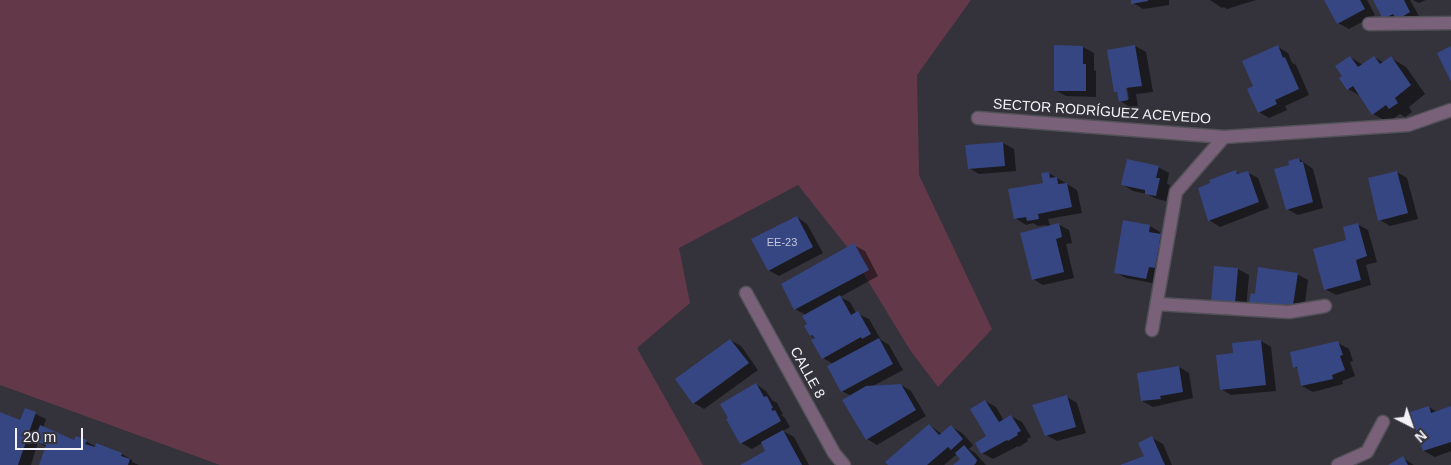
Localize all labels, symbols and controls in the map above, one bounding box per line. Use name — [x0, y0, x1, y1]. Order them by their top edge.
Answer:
street label: SECTOR RODRÍGUEZ ACEVEDO — [993, 96, 1211, 128]
house number: EE-23 — [767, 236, 797, 250]
street label: CALLE 8 — [786, 344, 828, 402]
north arrow — [1386, 400, 1436, 450]
scale bar — [18, 418, 85, 450]
text: N — [1412, 427, 1430, 446]
text: 20 m — [23, 428, 56, 445]

